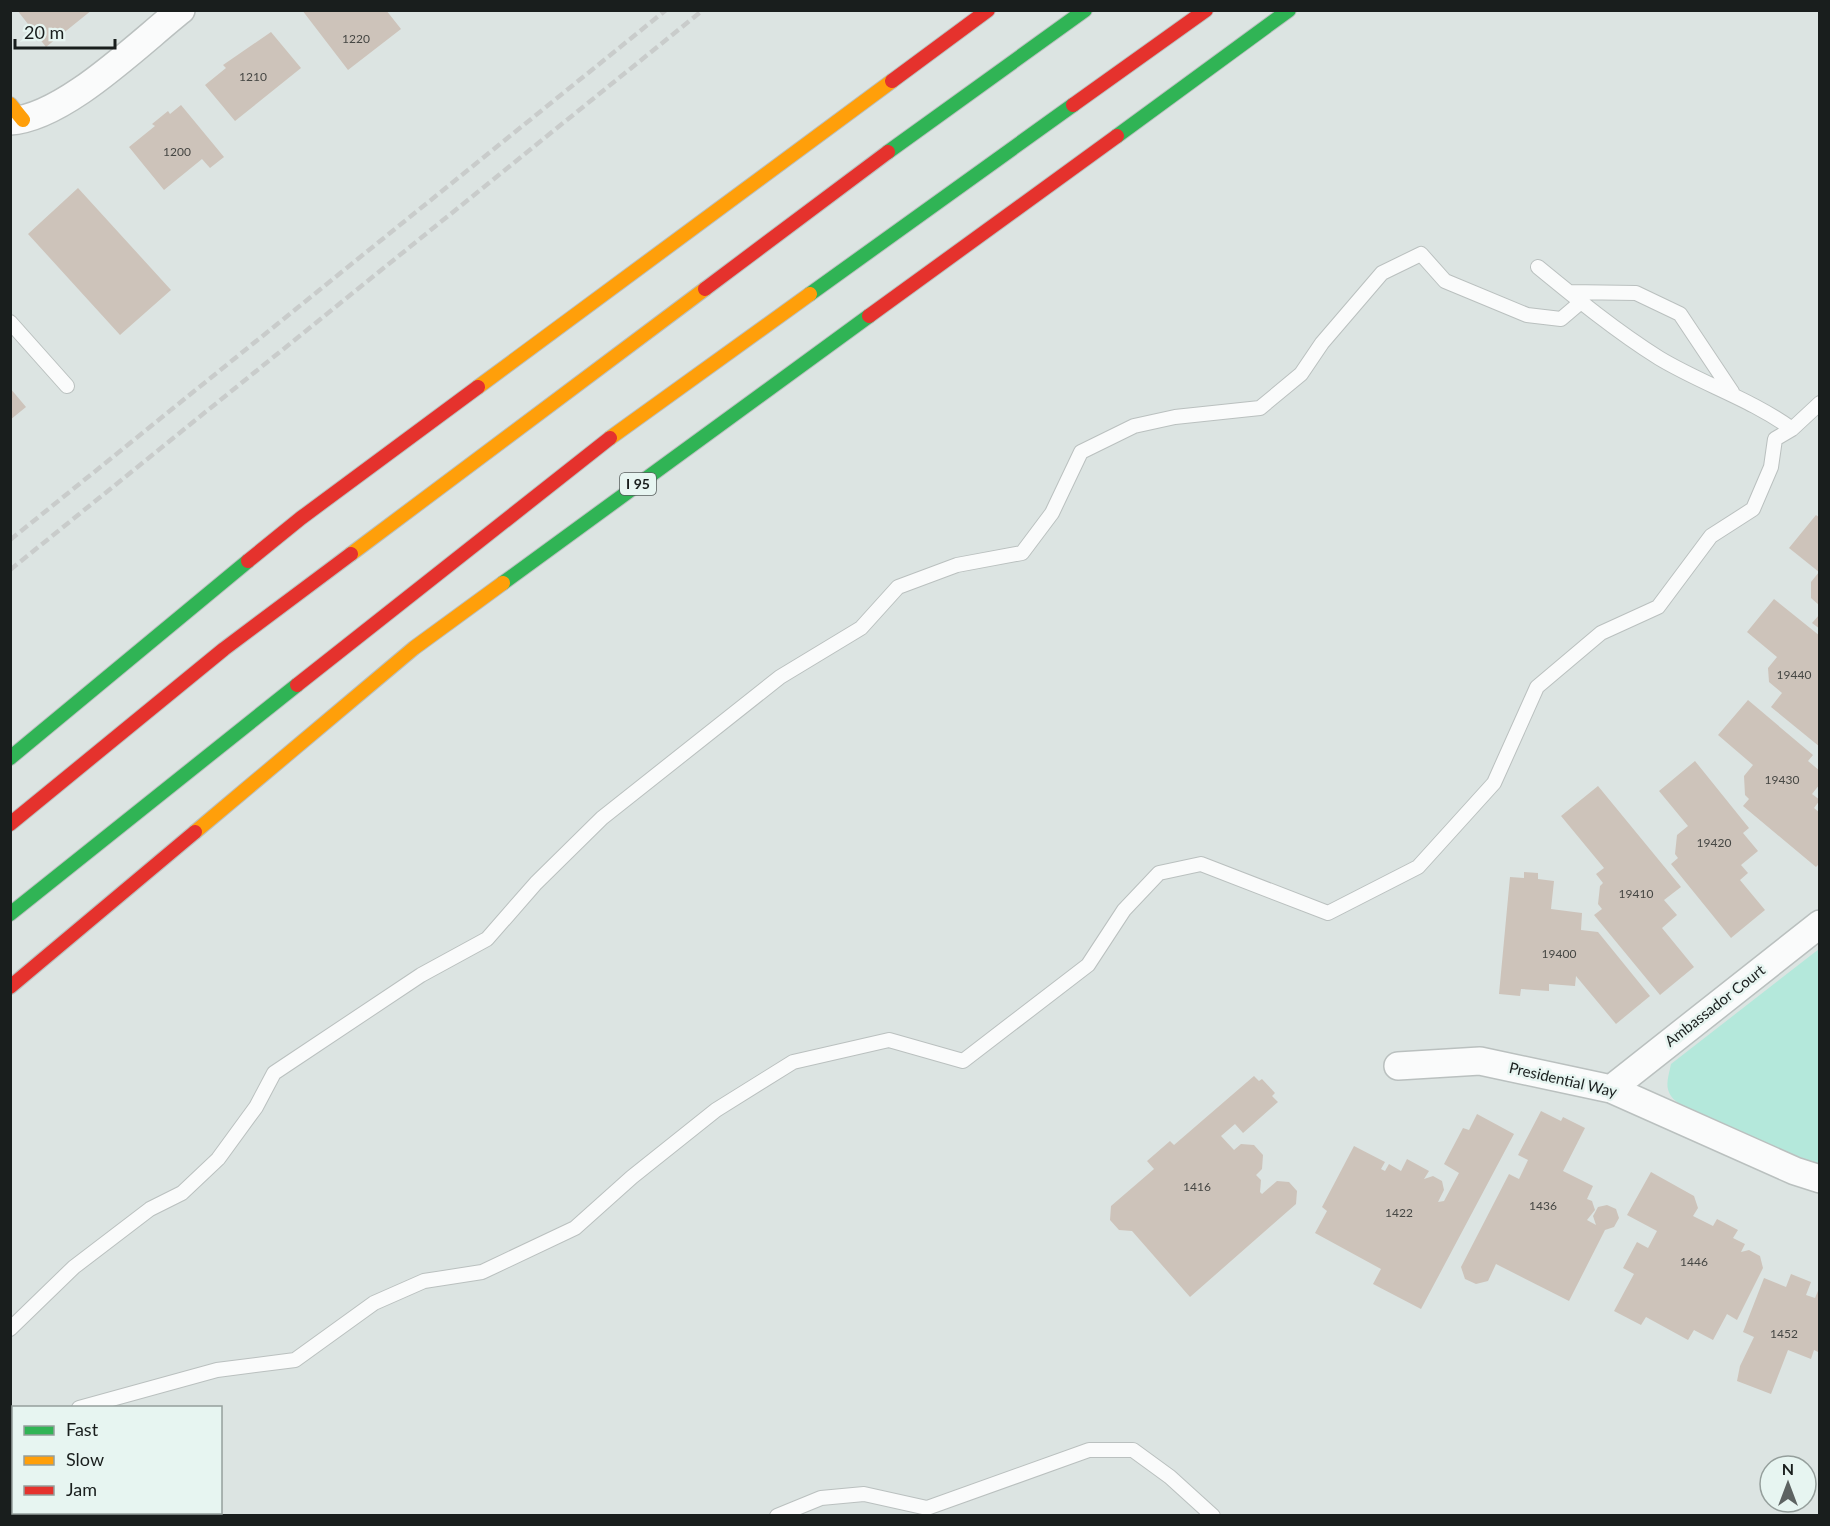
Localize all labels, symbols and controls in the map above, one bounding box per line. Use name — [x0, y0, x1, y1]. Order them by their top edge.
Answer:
scale bar — [15, 12, 116, 50]
text: 20 m — [24, 21, 64, 43]
house number: 1220 — [342, 31, 370, 46]
house number: 1210 — [239, 69, 267, 84]
house number: 1200 — [163, 144, 191, 159]
road number: I 95 — [620, 473, 656, 495]
house number: 19440 — [1777, 667, 1811, 682]
house number: 19430 — [1765, 772, 1799, 787]
house number: 19420 — [1697, 835, 1731, 850]
house number: 19410 — [1619, 886, 1653, 901]
house number: 19400 — [1542, 946, 1576, 961]
street label: Ambassador Court — [1661, 960, 1769, 1050]
street label: Presidential Way — [1508, 1058, 1619, 1100]
house number: 1416 — [1183, 1179, 1211, 1194]
house number: 1436 — [1529, 1198, 1557, 1213]
house number: 1422 — [1385, 1205, 1413, 1220]
house number: 1446 — [1680, 1254, 1708, 1269]
house number: 1452 — [1770, 1326, 1798, 1341]
legend — [12, 1406, 222, 1514]
text: Fast — [66, 1418, 99, 1440]
text: Slow — [66, 1448, 104, 1470]
north arrow — [1758, 1454, 1818, 1514]
text: N — [1782, 1459, 1794, 1478]
text: Jam — [66, 1478, 97, 1500]

